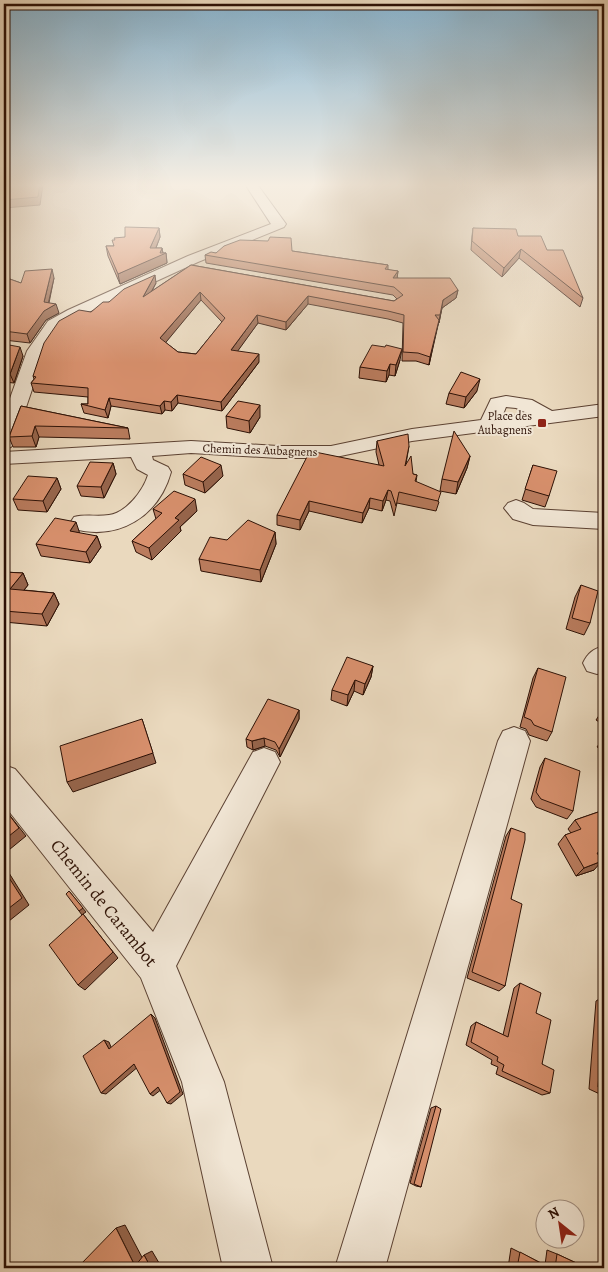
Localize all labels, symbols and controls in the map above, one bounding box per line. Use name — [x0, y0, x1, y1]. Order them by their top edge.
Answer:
place label: Place des Aubagnens — [477, 408, 532, 438]
marker: Place des Aubagnens — [536, 417, 548, 429]
street label: Chemin des Aubagnens — [202, 440, 318, 460]
street label: Chemin de Carambot — [45, 834, 163, 972]
north arrow — [536, 1200, 586, 1250]
text: N — [545, 1202, 563, 1224]

